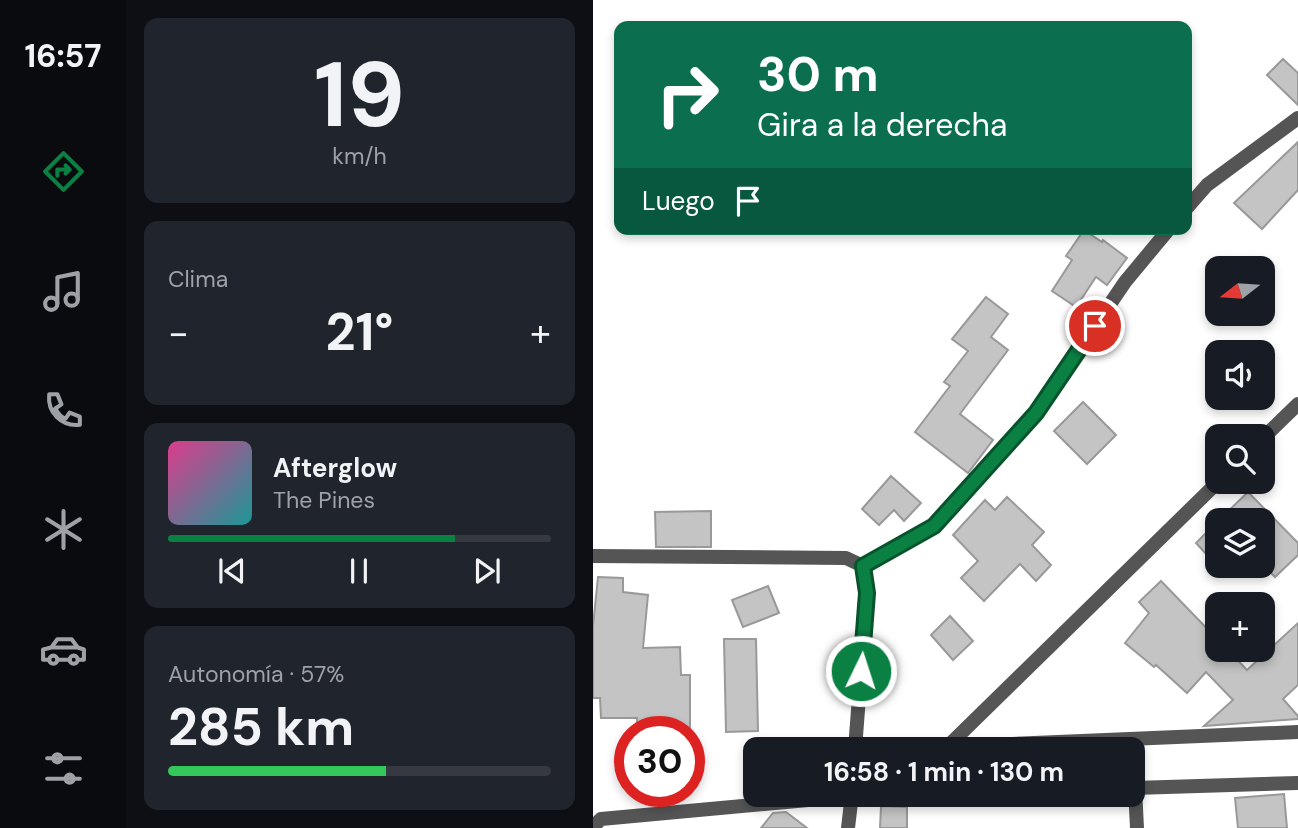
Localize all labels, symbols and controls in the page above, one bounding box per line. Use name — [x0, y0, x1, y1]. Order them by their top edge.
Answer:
text: 16:57 — [25, 35, 101, 77]
text: 19 — [314, 36, 405, 154]
text: 30 m — [757, 42, 879, 106]
icon: right — [642, 49, 733, 140]
text: Gira a la derecha — [757, 104, 1007, 146]
text: km/h — [332, 141, 387, 171]
icon: directions — [39, 147, 88, 196]
icon: arrive — [729, 182, 767, 220]
text: Luego — [642, 184, 715, 218]
north arrow — [1205, 256, 1275, 326]
map controls — [1205, 256, 1275, 662]
text: Clima — [168, 264, 228, 294]
icon: music — [39, 267, 88, 316]
pin — [1065, 296, 1125, 356]
text: 21° — [326, 298, 393, 366]
icon: arrive — [1076, 307, 1114, 345]
text: − — [168, 308, 189, 358]
text: + — [530, 308, 551, 358]
button: sound — [1205, 340, 1275, 410]
icon: phone — [39, 386, 88, 435]
button: search — [1205, 424, 1275, 494]
text: Afterglow — [273, 451, 397, 485]
text: The Pines — [273, 485, 375, 515]
icon: climate — [39, 505, 88, 554]
button: layers — [1205, 508, 1275, 578]
icon: previous — [213, 552, 251, 590]
icon: pause — [340, 552, 378, 590]
icon: next — [468, 552, 506, 590]
button: + — [1205, 592, 1275, 662]
icon: car — [39, 625, 88, 674]
position arrow — [824, 634, 898, 708]
text: Autonomía · 57% — [168, 659, 344, 689]
text: 285 km — [168, 693, 354, 761]
speed limit sign: 30 — [614, 716, 705, 807]
icon: filters — [39, 744, 88, 793]
text: 16:58 · 1 min · 130 m — [824, 755, 1064, 789]

